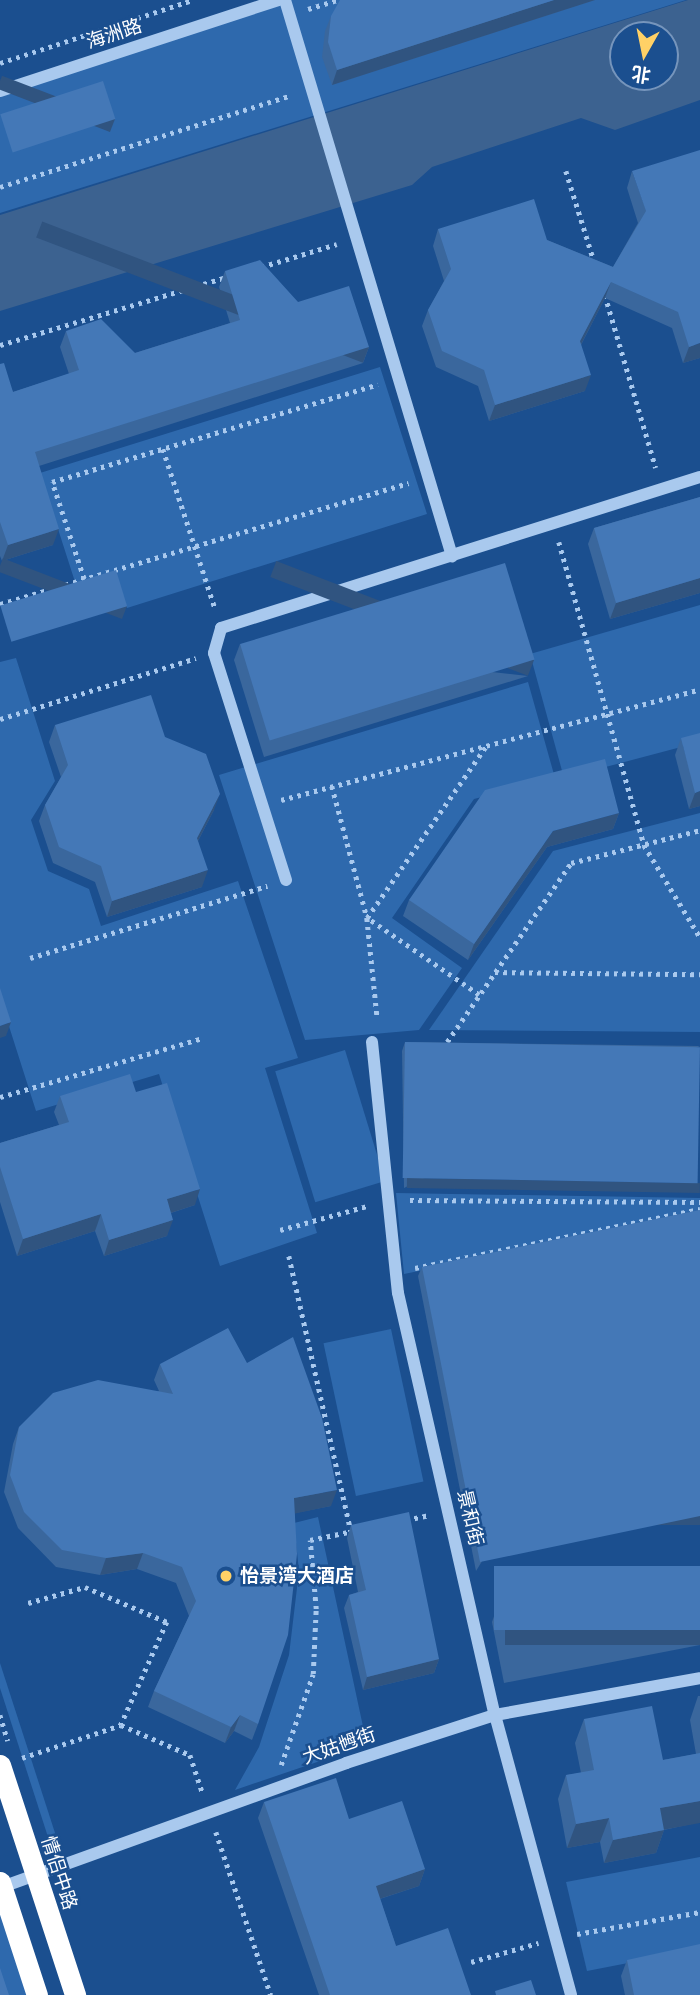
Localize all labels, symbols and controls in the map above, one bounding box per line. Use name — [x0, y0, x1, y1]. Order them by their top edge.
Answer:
street label: 海洲路 — [83, 14, 145, 54]
north arrow — [609, 21, 679, 91]
text: 北 — [630, 61, 652, 88]
street label: 景和街 — [452, 1488, 488, 1548]
place label: 怡景湾大酒店 — [240, 1565, 354, 1587]
marker: 怡景湾大酒店 — [218, 1568, 234, 1584]
street label: 大姑乸街 — [299, 1723, 379, 1769]
street label: 情侣中路 — [36, 1833, 82, 1913]

